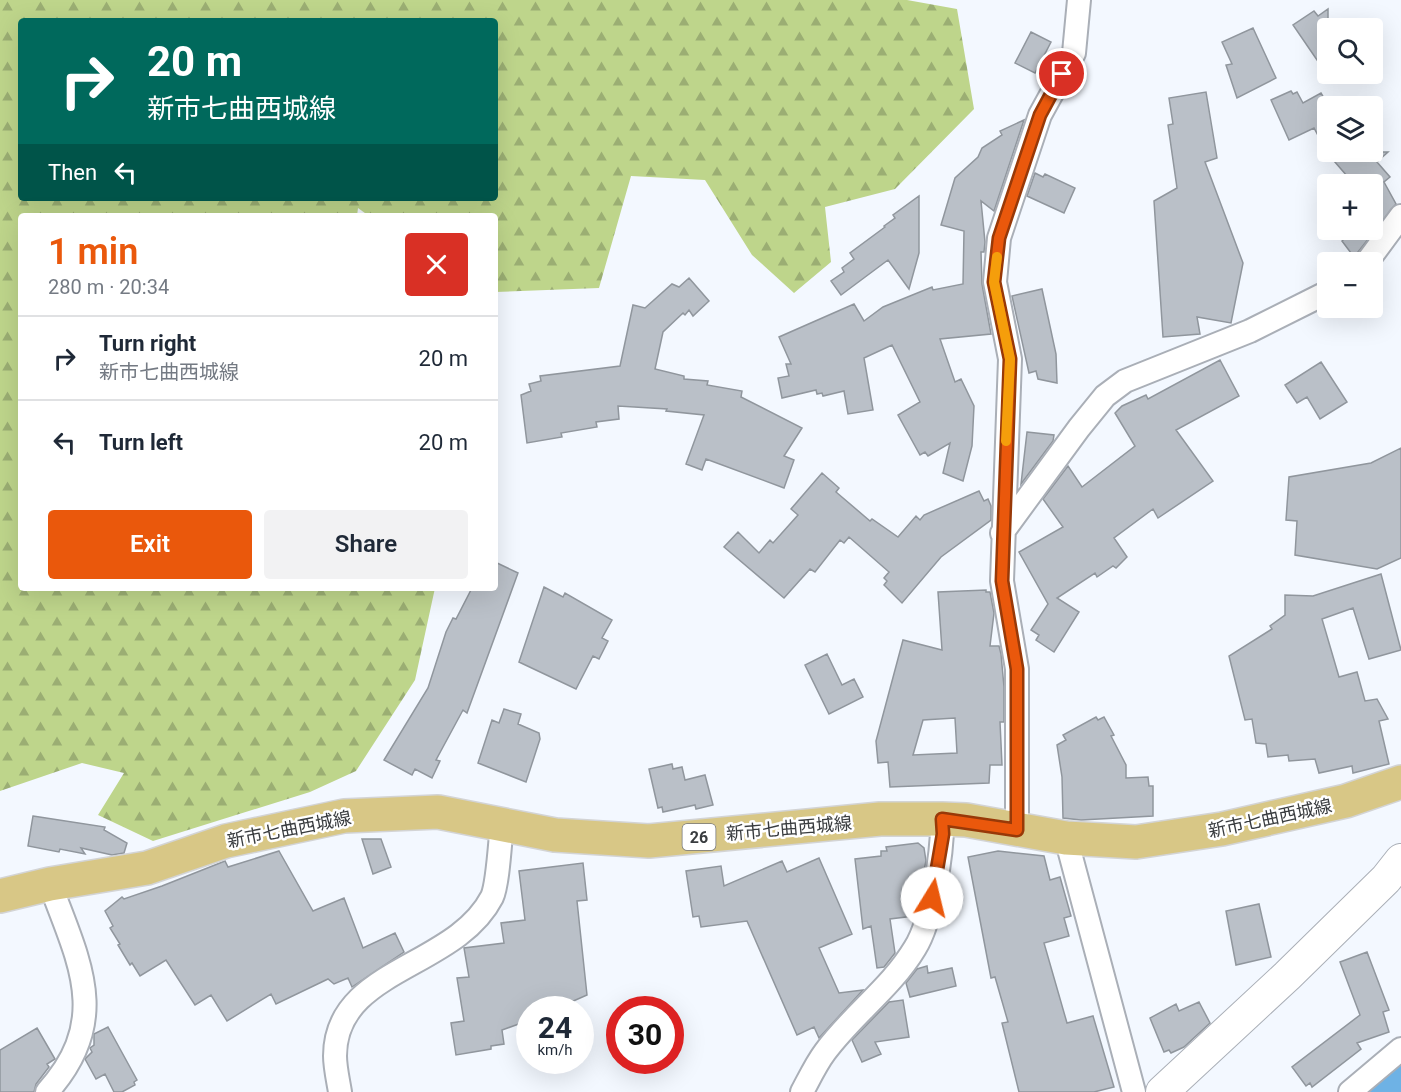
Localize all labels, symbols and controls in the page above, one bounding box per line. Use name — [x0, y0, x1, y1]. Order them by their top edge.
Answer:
map controls — [1317, 18, 1383, 318]
button: search — [1317, 18, 1383, 84]
text: 20 m — [147, 37, 242, 86]
icon: right — [48, 42, 126, 120]
pin — [1036, 48, 1087, 99]
icon: arrive — [1045, 57, 1078, 90]
text: 新市七曲西城線 — [147, 93, 336, 125]
button: layers — [1317, 96, 1383, 162]
icon: left — [109, 156, 142, 189]
text: Then — [48, 160, 97, 185]
button: + — [1317, 174, 1383, 240]
text: 1 min — [48, 231, 138, 273]
button: close — [405, 233, 468, 296]
button: − — [1317, 252, 1383, 318]
text: 280 m · 20:34 — [48, 275, 169, 299]
text: Turn right — [99, 331, 196, 356]
icon: right — [48, 342, 81, 375]
text: 20 m — [419, 346, 468, 371]
text: 新市七曲西城線 — [99, 360, 239, 384]
icon: left — [48, 426, 81, 459]
text: Turn left — [99, 430, 183, 455]
text: 20 m — [419, 430, 468, 455]
button: Exit — [48, 510, 252, 579]
button: Share — [264, 510, 468, 579]
street label: 新市七曲西城線 — [1206, 795, 1334, 841]
street label: 新市七曲西城線 — [225, 807, 353, 851]
street label: 新市七曲西城線 — [725, 812, 853, 844]
road number: 26 — [682, 824, 716, 850]
position arrow — [900, 866, 964, 930]
speed limit sign: 30 — [606, 996, 684, 1074]
text: 24 — [538, 1010, 572, 1045]
text: km/h — [537, 1041, 573, 1059]

